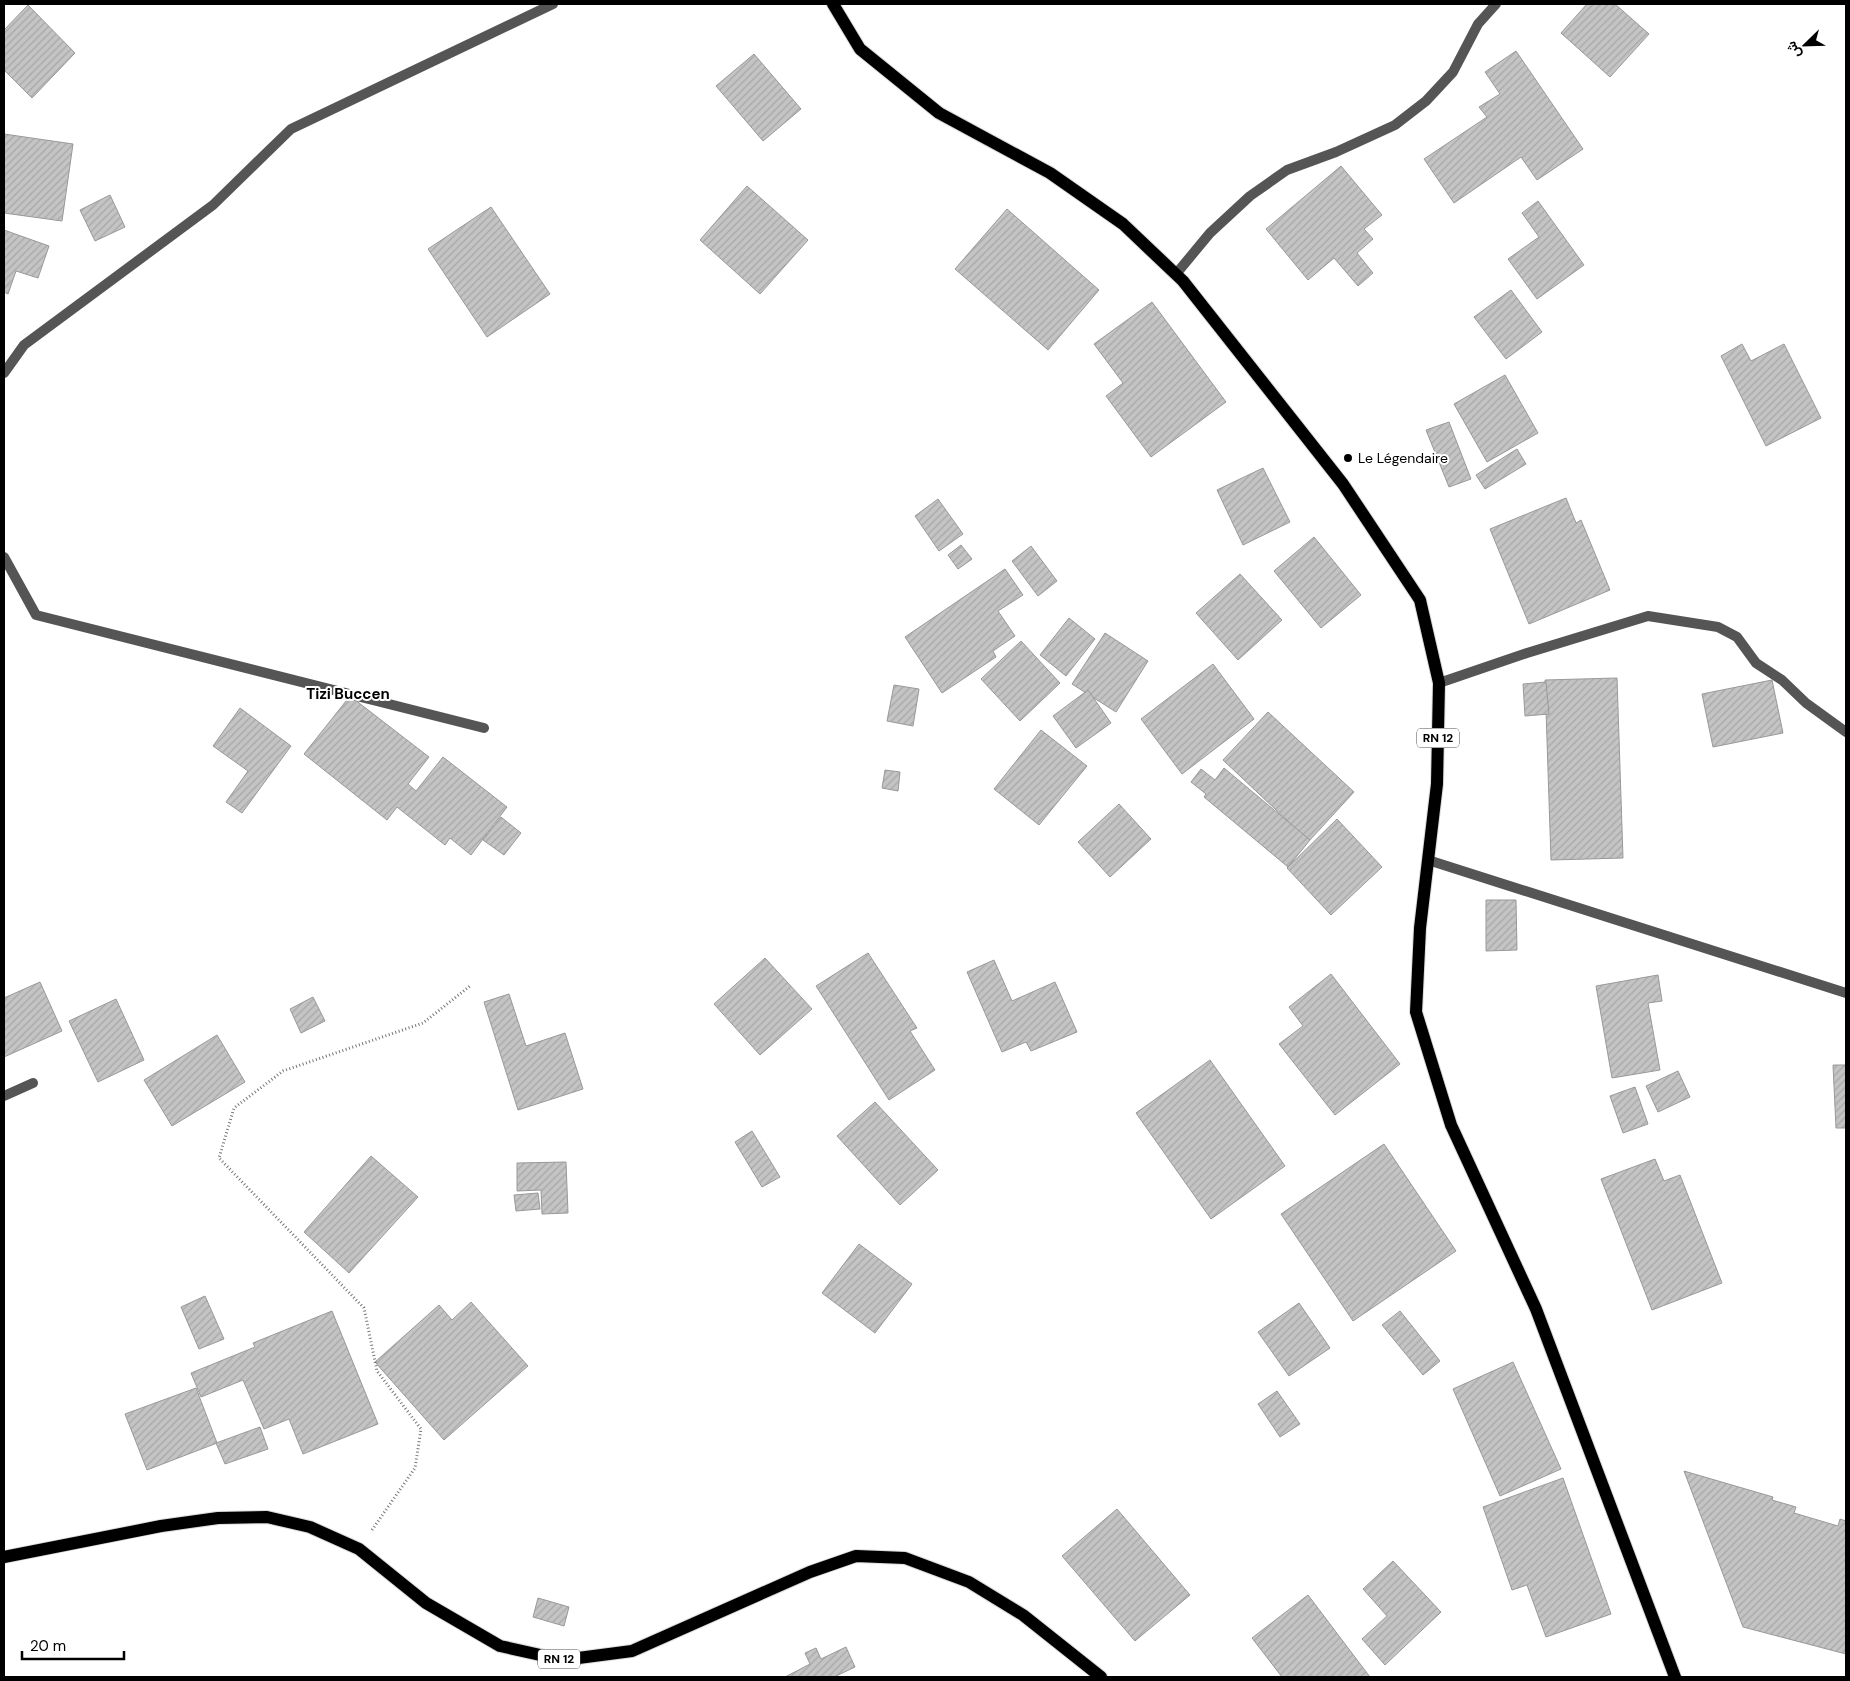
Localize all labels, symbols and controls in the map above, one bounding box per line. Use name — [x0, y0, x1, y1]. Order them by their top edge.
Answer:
north arrow — [1780, 20, 1830, 70]
text: ش — [1781, 39, 1805, 61]
place label: Le Légendaire — [1358, 449, 1448, 467]
marker: Le Légendaire — [1342, 452, 1354, 464]
district label: Tizi Buccen — [306, 684, 390, 704]
road number: RN 12 — [1417, 728, 1459, 748]
scale bar — [22, 1628, 125, 1660]
text: 20 m — [30, 1636, 66, 1656]
road number: RN 12 — [538, 1650, 580, 1668]

